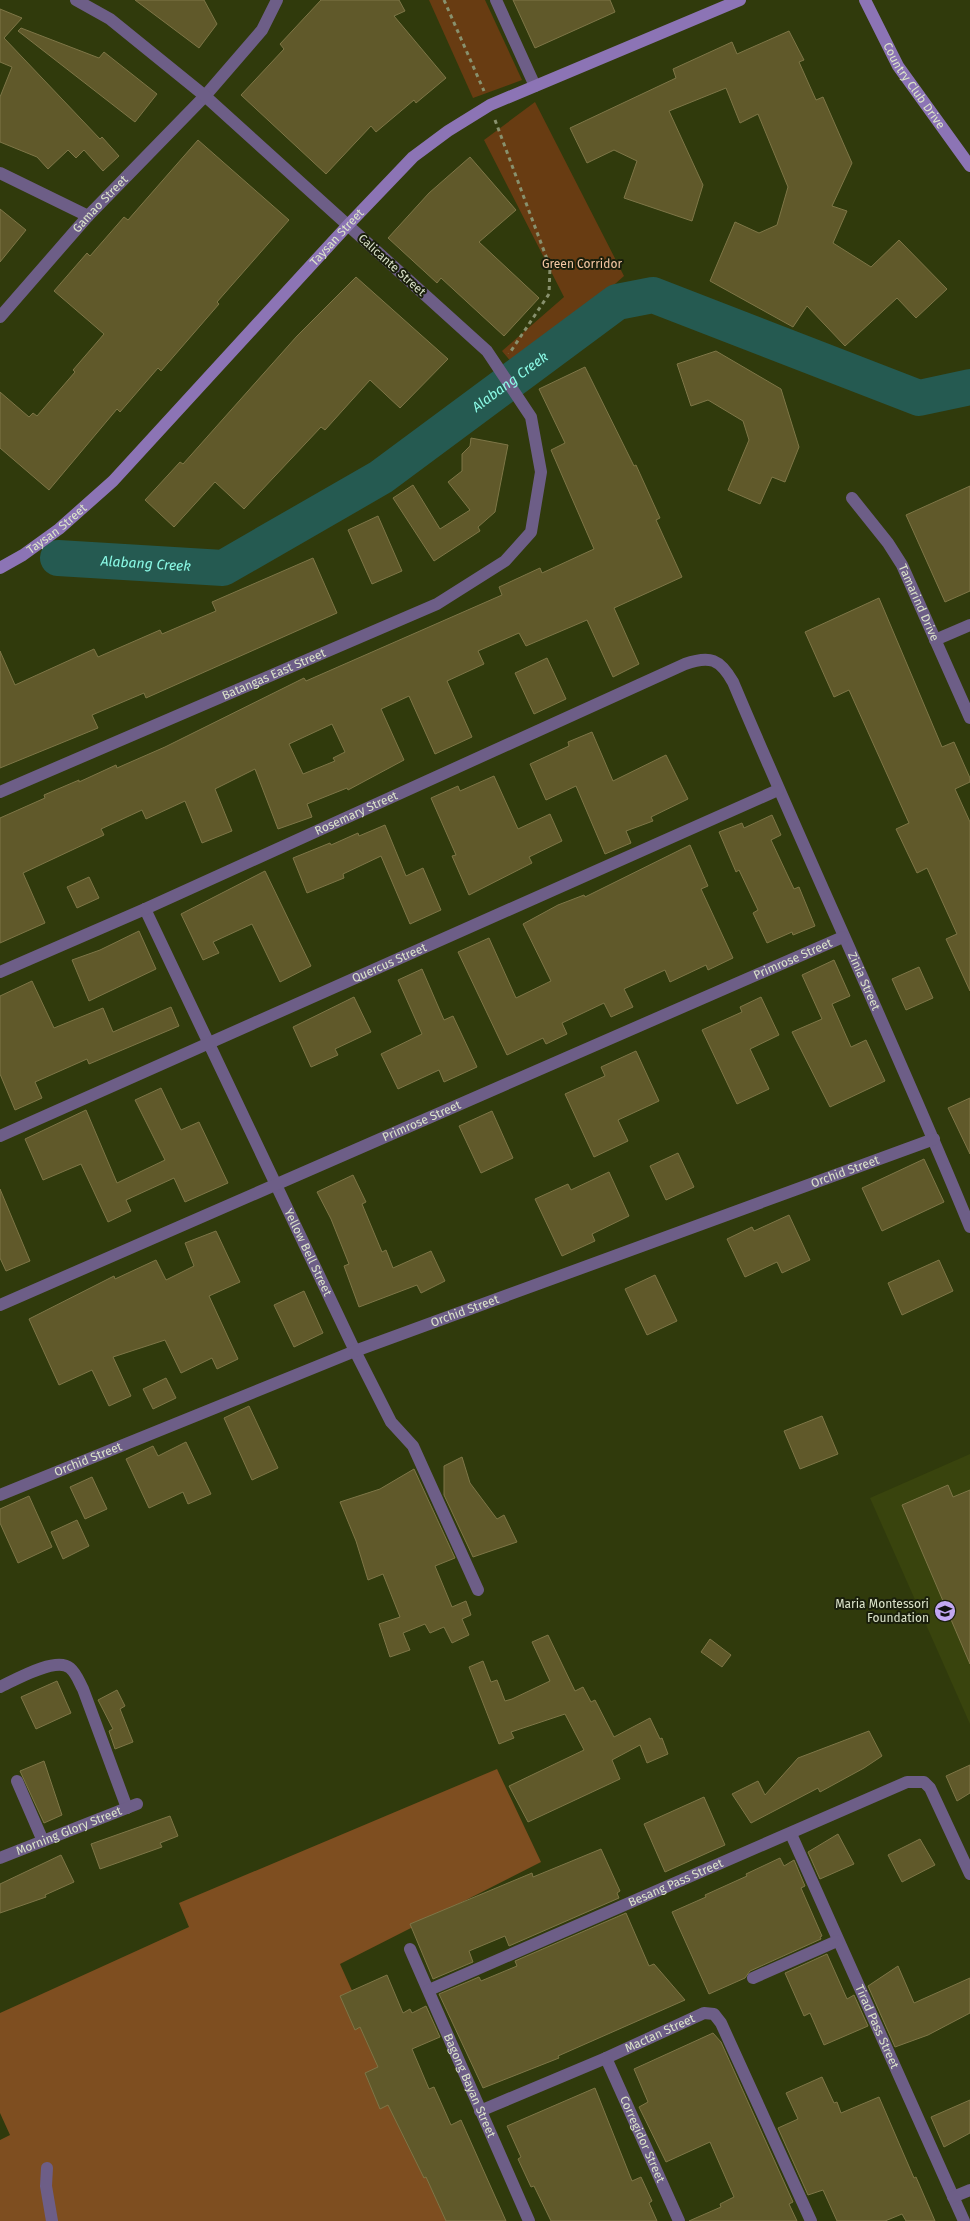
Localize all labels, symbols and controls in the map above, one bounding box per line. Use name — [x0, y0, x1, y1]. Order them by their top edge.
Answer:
street label: Country Club Drive — [880, 40, 948, 132]
street label: Gamao Street — [70, 172, 131, 236]
street label: Taysan Street — [307, 205, 367, 269]
street label: Calicante Street — [356, 231, 429, 299]
park label: Green Corridor — [542, 257, 622, 271]
water label: Alabang Creek — [468, 348, 552, 416]
street label: Taysan Street — [24, 500, 90, 557]
water label: Alabang Creek — [99, 553, 192, 575]
street label: Tamarind Drive — [896, 562, 942, 643]
street label: Batangas East Street — [220, 646, 328, 703]
street label: Rosemary Street — [313, 788, 400, 838]
street label: Primrose Street — [751, 935, 835, 982]
street label: Quercus Street — [350, 940, 429, 986]
street label: Zinia Street — [845, 950, 883, 1013]
street label: Primrose Street — [380, 1097, 464, 1144]
street label: Orchid Street — [809, 1152, 882, 1190]
street label: Yellow Bell Street — [281, 1206, 335, 1299]
street label: Orchid Street — [429, 1292, 501, 1330]
street label: Orchid Street — [52, 1439, 125, 1479]
place label: Maria Montessori Foundation — [835, 1597, 929, 1625]
school or university icon: Maria Montessori Foundation — [933, 1599, 957, 1623]
street label: Morning Glory Street — [14, 1804, 124, 1858]
street label: Besang Pass Street — [626, 1856, 726, 1909]
street label: Tirad Pass Street — [852, 1983, 902, 2071]
street label: Mactan Street — [623, 2011, 698, 2055]
street label: Bagong Bayan Street — [441, 2031, 499, 2140]
street label: Corregidor Street — [617, 2094, 668, 2185]

